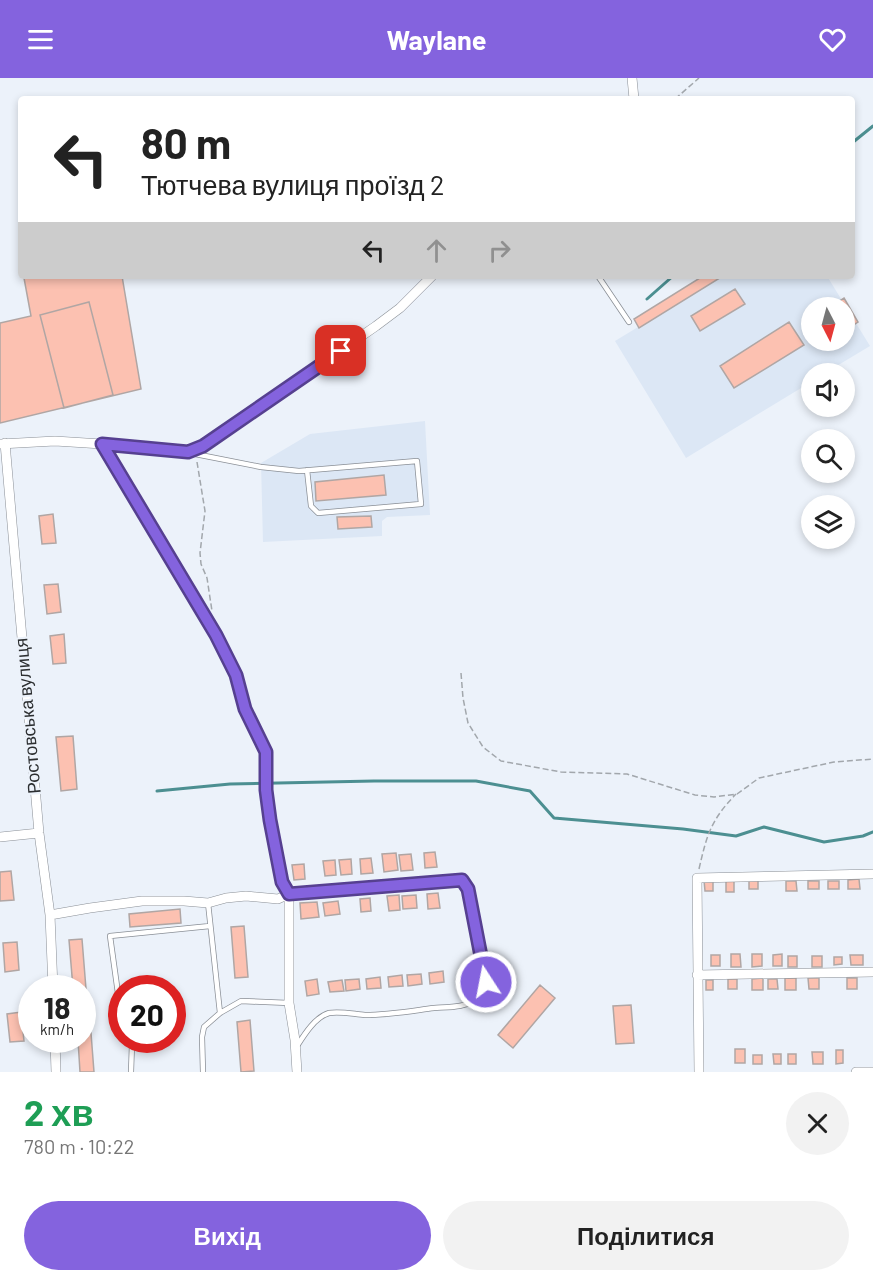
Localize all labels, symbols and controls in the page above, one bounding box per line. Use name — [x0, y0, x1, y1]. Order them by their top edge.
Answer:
icon: menu — [24, 23, 57, 56]
text: Waylane — [387, 23, 486, 55]
icon: heart — [816, 23, 849, 56]
text: 80 m — [141, 117, 231, 167]
icon: left — [42, 120, 120, 198]
text: Тютчева вулиця проїзд 2 — [141, 168, 444, 200]
icon: left — [357, 234, 390, 267]
icon: ahead — [420, 234, 453, 267]
icon: right — [483, 234, 516, 267]
north arrow — [801, 297, 855, 351]
map controls — [801, 297, 855, 549]
pin — [315, 325, 366, 376]
icon: arrive — [324, 334, 357, 367]
button: sound — [801, 363, 855, 417]
button: search — [801, 429, 855, 483]
button: layers — [801, 495, 855, 549]
street label: Ростовська вулиця — [9, 637, 45, 795]
position arrow — [454, 950, 518, 1014]
speed limit sign: 20 — [108, 975, 186, 1053]
text: 18 — [44, 989, 70, 1025]
text: km/h — [40, 1020, 74, 1038]
text: 2 хв — [24, 1090, 94, 1133]
button: close — [786, 1092, 849, 1155]
text: 780 m · 10:22 — [24, 1134, 134, 1158]
button: Вихід — [24, 1201, 431, 1270]
button: Поділитися — [443, 1201, 849, 1270]

